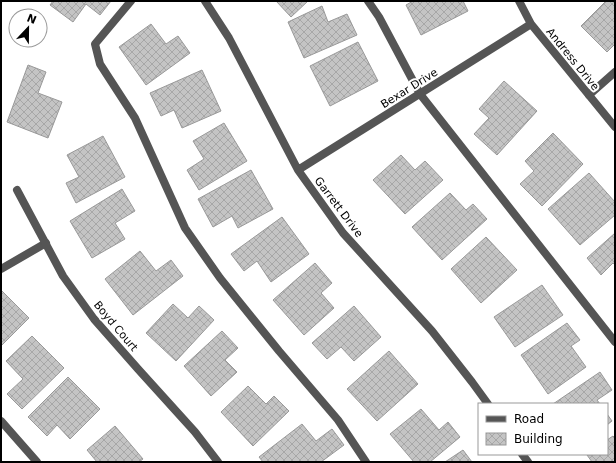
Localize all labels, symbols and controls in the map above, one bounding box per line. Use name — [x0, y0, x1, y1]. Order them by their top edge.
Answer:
north arrow — [8, 8, 48, 48]
text: N — [25, 11, 38, 27]
street label: Andress Drive — [543, 25, 602, 93]
street label: Bexar Drive — [378, 66, 440, 111]
street label: Garrett Drive — [312, 175, 366, 240]
street label: Boyd Court — [91, 299, 141, 355]
legend — [478, 403, 608, 455]
text: Road — [514, 412, 544, 426]
text: Building — [514, 432, 563, 446]

